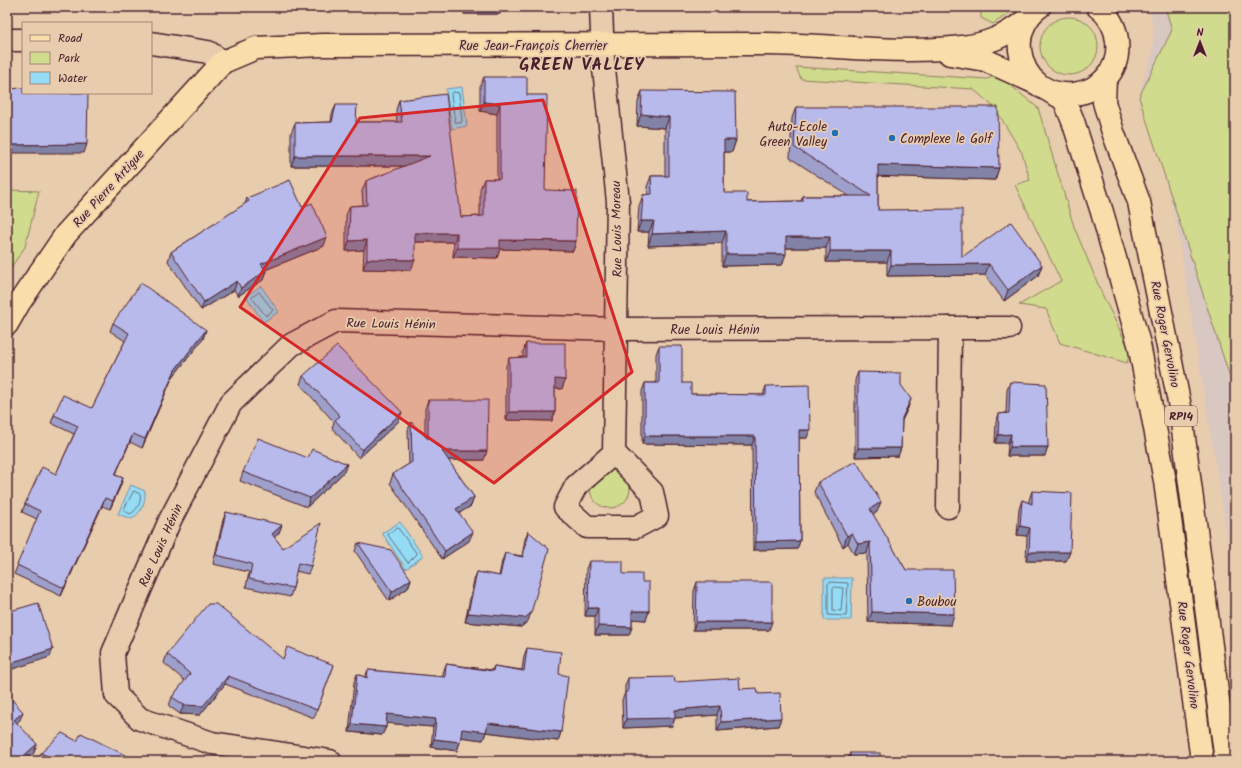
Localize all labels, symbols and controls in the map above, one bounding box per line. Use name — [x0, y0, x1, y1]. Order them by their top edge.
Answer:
legend — [22, 22, 152, 94]
north arrow — [1180, 22, 1220, 62]
text: N — [1197, 24, 1204, 42]
text: Road — [58, 29, 83, 48]
street label: Rue Jean-François Cherrier — [459, 36, 608, 57]
text: Park — [58, 49, 80, 68]
district label: GREEN VALLEY — [519, 52, 645, 79]
text: Water — [58, 69, 88, 88]
place label: Auto-Ecole Green Valley — [760, 117, 828, 153]
marker: Auto-Ecole Green Valley — [830, 128, 840, 138]
place label: Complexe le Golf — [900, 129, 993, 150]
marker: Complexe le Golf — [887, 133, 897, 143]
street label: Rue Pierre Artigue — [68, 145, 150, 233]
street label: Rue Louis Moreau — [606, 180, 629, 277]
street label: Rue Roger Gervolino — [1144, 279, 1185, 390]
street label: Rue Louis Hénin — [346, 313, 436, 336]
street label: Rue Louis Hénin — [670, 320, 760, 341]
road number: RP14 — [1165, 406, 1197, 426]
street label: Rue Louis Hénin — [134, 500, 189, 591]
place label: Boubou — [917, 592, 957, 613]
marker: Boubou — [904, 596, 914, 606]
street label: Rue Roger Gervolino — [1170, 600, 1205, 710]

